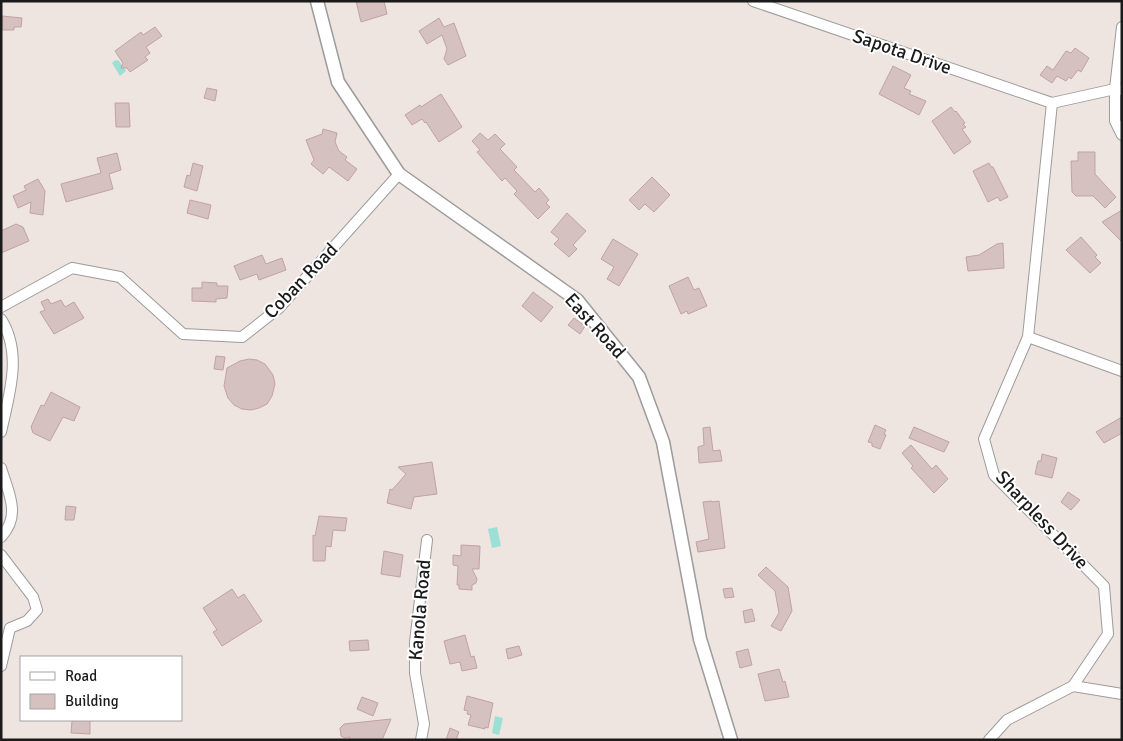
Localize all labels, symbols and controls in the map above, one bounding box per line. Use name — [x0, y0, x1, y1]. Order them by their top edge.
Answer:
street label: Sapota Drive — [849, 24, 955, 80]
street label: Coban Road — [259, 238, 343, 324]
street label: East Road — [559, 288, 631, 364]
street label: Sharpless Drive — [990, 466, 1094, 574]
street label: Kanola Road — [404, 558, 436, 662]
legend — [20, 656, 182, 721]
text: Road — [65, 667, 97, 685]
text: Building — [65, 692, 119, 710]

